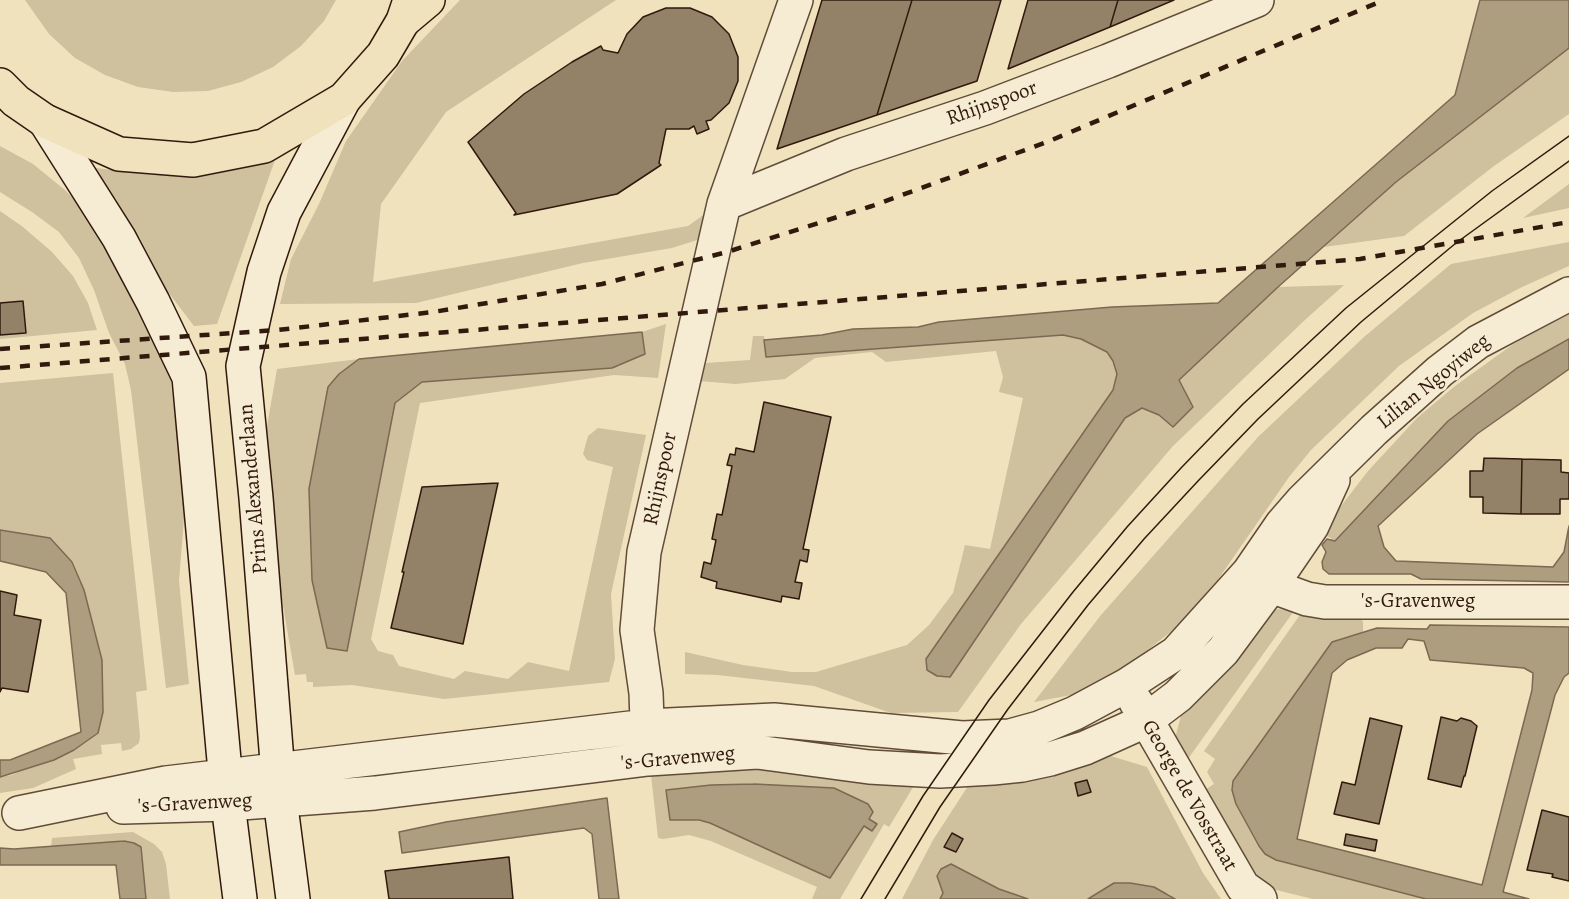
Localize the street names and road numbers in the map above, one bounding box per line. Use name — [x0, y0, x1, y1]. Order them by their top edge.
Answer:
street label: Rhijnspoor — [943, 76, 1041, 132]
street label: Lilian Ngoyiweg — [1373, 329, 1495, 435]
street label: Prins Alexanderlaan — [234, 403, 274, 575]
street label: Rhijnspoor — [639, 430, 683, 528]
street label: 's-Gravenweg — [1361, 589, 1475, 615]
street label: George de Vosstraat — [1136, 716, 1242, 876]
street label: 's-Gravenweg — [620, 741, 736, 777]
street label: 's-Gravenweg — [137, 788, 253, 820]

